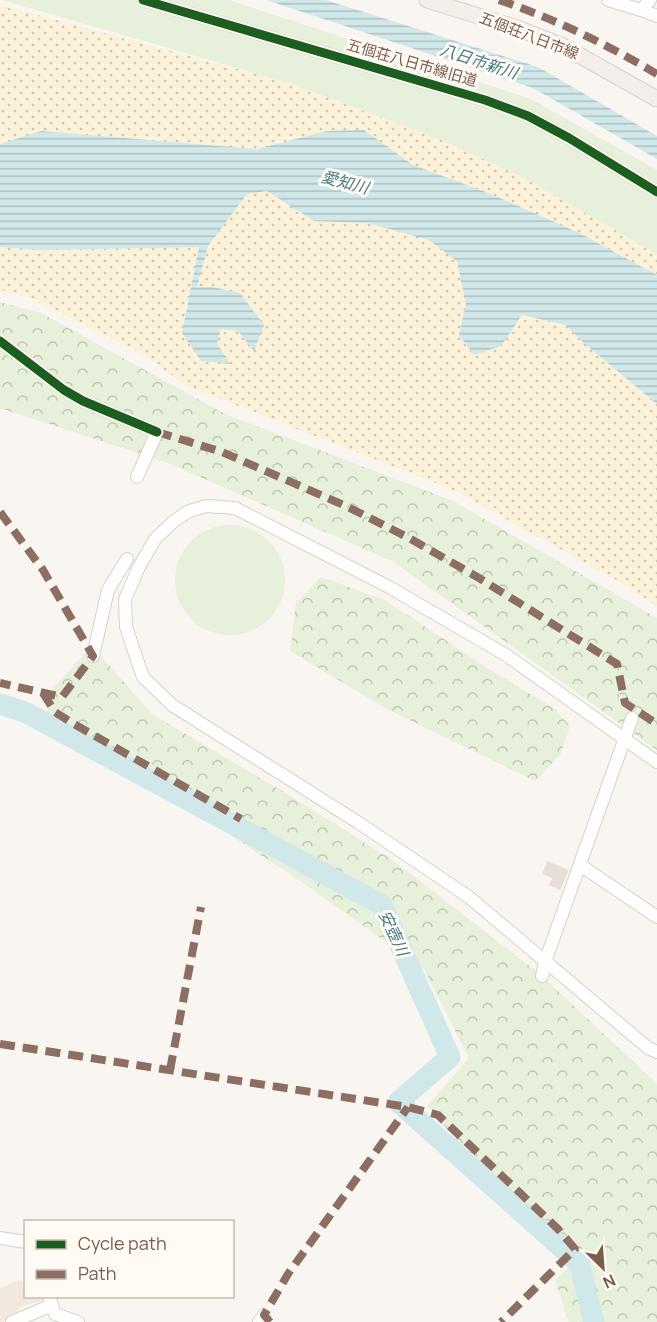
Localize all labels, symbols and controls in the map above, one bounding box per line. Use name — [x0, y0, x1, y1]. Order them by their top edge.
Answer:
street label: 五個荘八日市線 — [476, 7, 582, 64]
street label: 五個荘八日市線旧道 — [344, 34, 480, 91]
water label: 八日市新川 — [438, 38, 522, 84]
water label: 愛知川 — [319, 165, 373, 199]
water label: 安壺川 — [374, 907, 415, 961]
legend — [24, 1220, 234, 1298]
text: Cycle path — [78, 1231, 167, 1255]
north arrow — [573, 1238, 633, 1298]
text: Path — [78, 1261, 116, 1285]
text: N — [599, 1269, 619, 1294]

